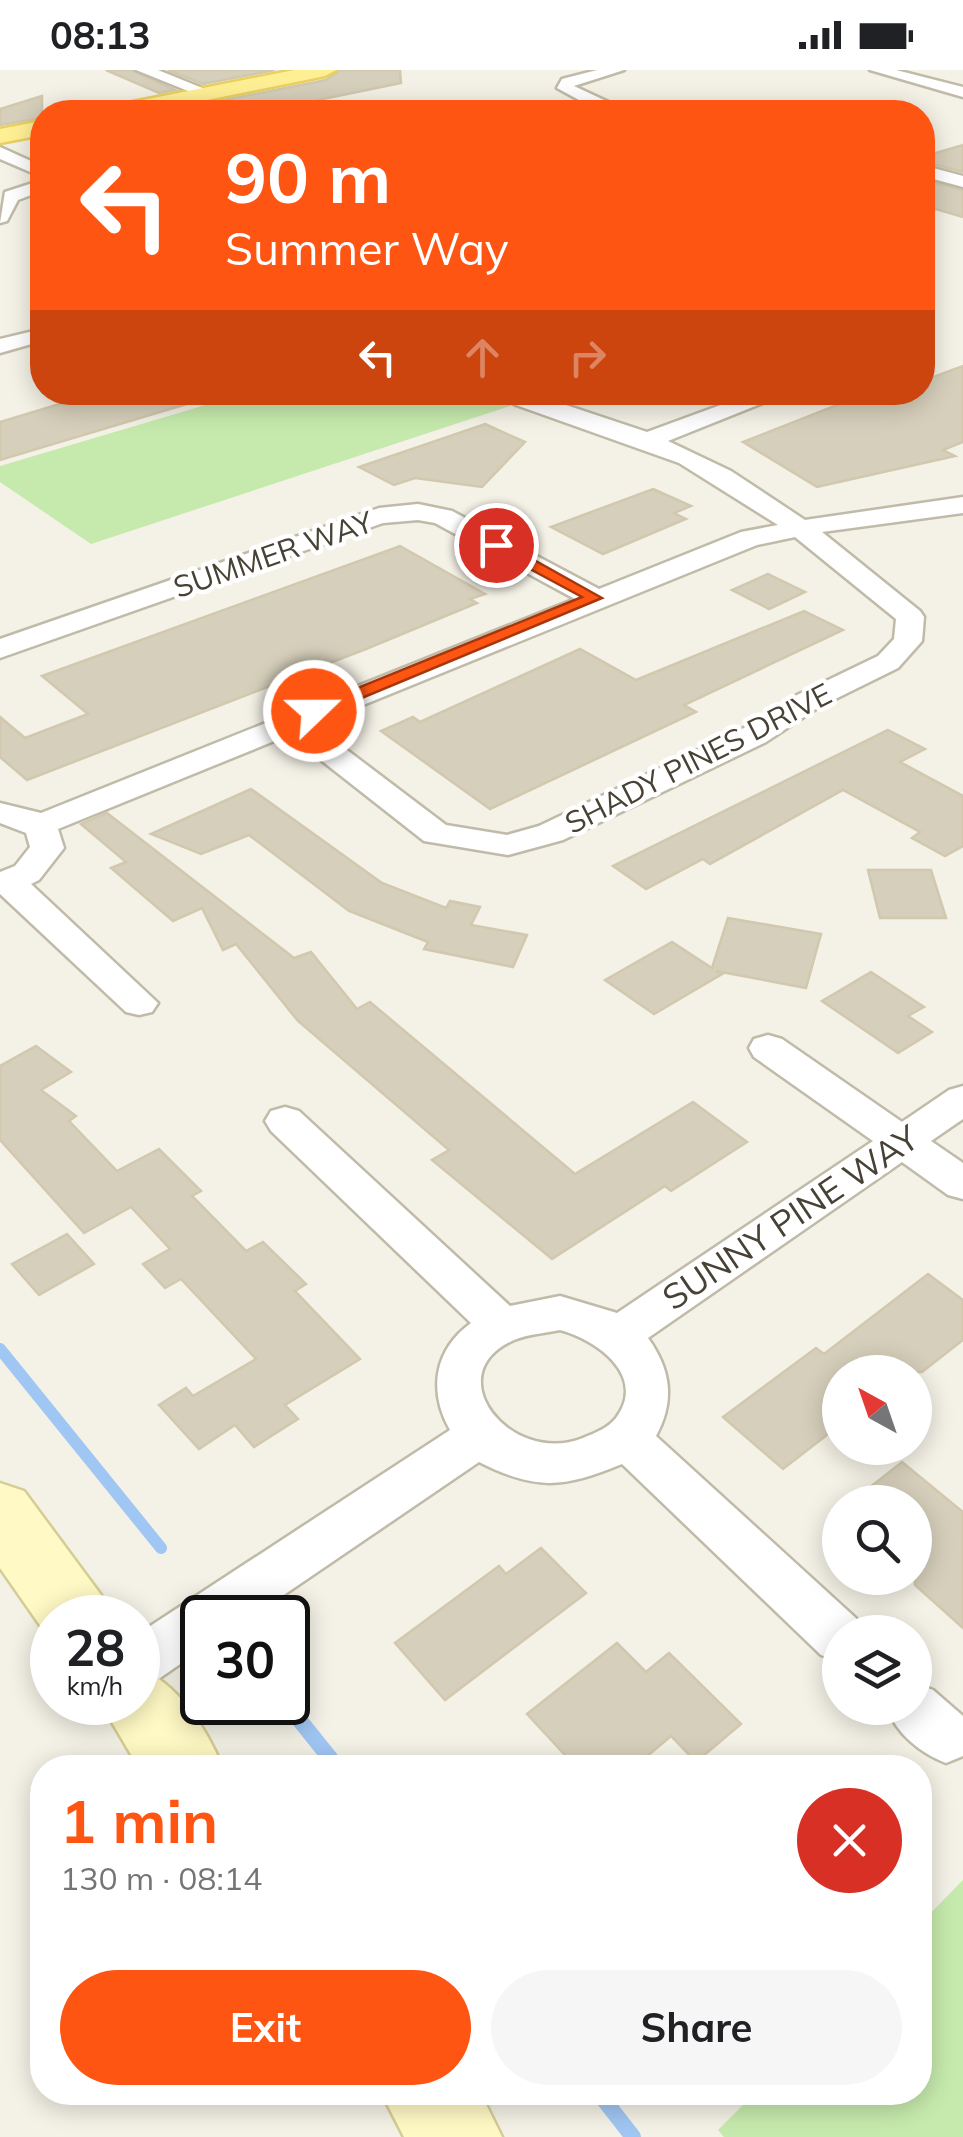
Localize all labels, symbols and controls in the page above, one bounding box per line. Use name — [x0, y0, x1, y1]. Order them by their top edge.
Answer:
text: 08:13 — [50, 11, 151, 59]
text: 90 m — [225, 133, 391, 221]
icon: left — [60, 140, 190, 270]
text: Summer Way — [225, 220, 509, 276]
icon: left — [350, 330, 405, 385]
icon: ahead — [455, 330, 510, 385]
icon: right — [560, 330, 615, 385]
street label: SUMMER WAY — [168, 502, 378, 606]
pin — [454, 503, 539, 588]
icon: arrive — [469, 518, 524, 573]
position arrow — [262, 659, 366, 763]
street label: SHADY PINES DRIVE — [558, 674, 838, 842]
street label: SUNNY PINE WAY — [654, 1115, 927, 1319]
north arrow — [822, 1355, 932, 1465]
map controls — [822, 1355, 932, 1725]
button: search — [822, 1485, 932, 1595]
speed limit sign: 30 — [180, 1595, 310, 1725]
button: layers — [822, 1615, 932, 1725]
text: 28 — [65, 1616, 125, 1679]
text: km/h — [67, 1670, 123, 1701]
text: 1 min — [60, 1783, 218, 1858]
button: close — [797, 1788, 902, 1893]
text: 130 m · 08:14 — [60, 1858, 262, 1898]
button: Exit — [60, 1970, 471, 2085]
button: Share — [491, 1970, 902, 2085]

